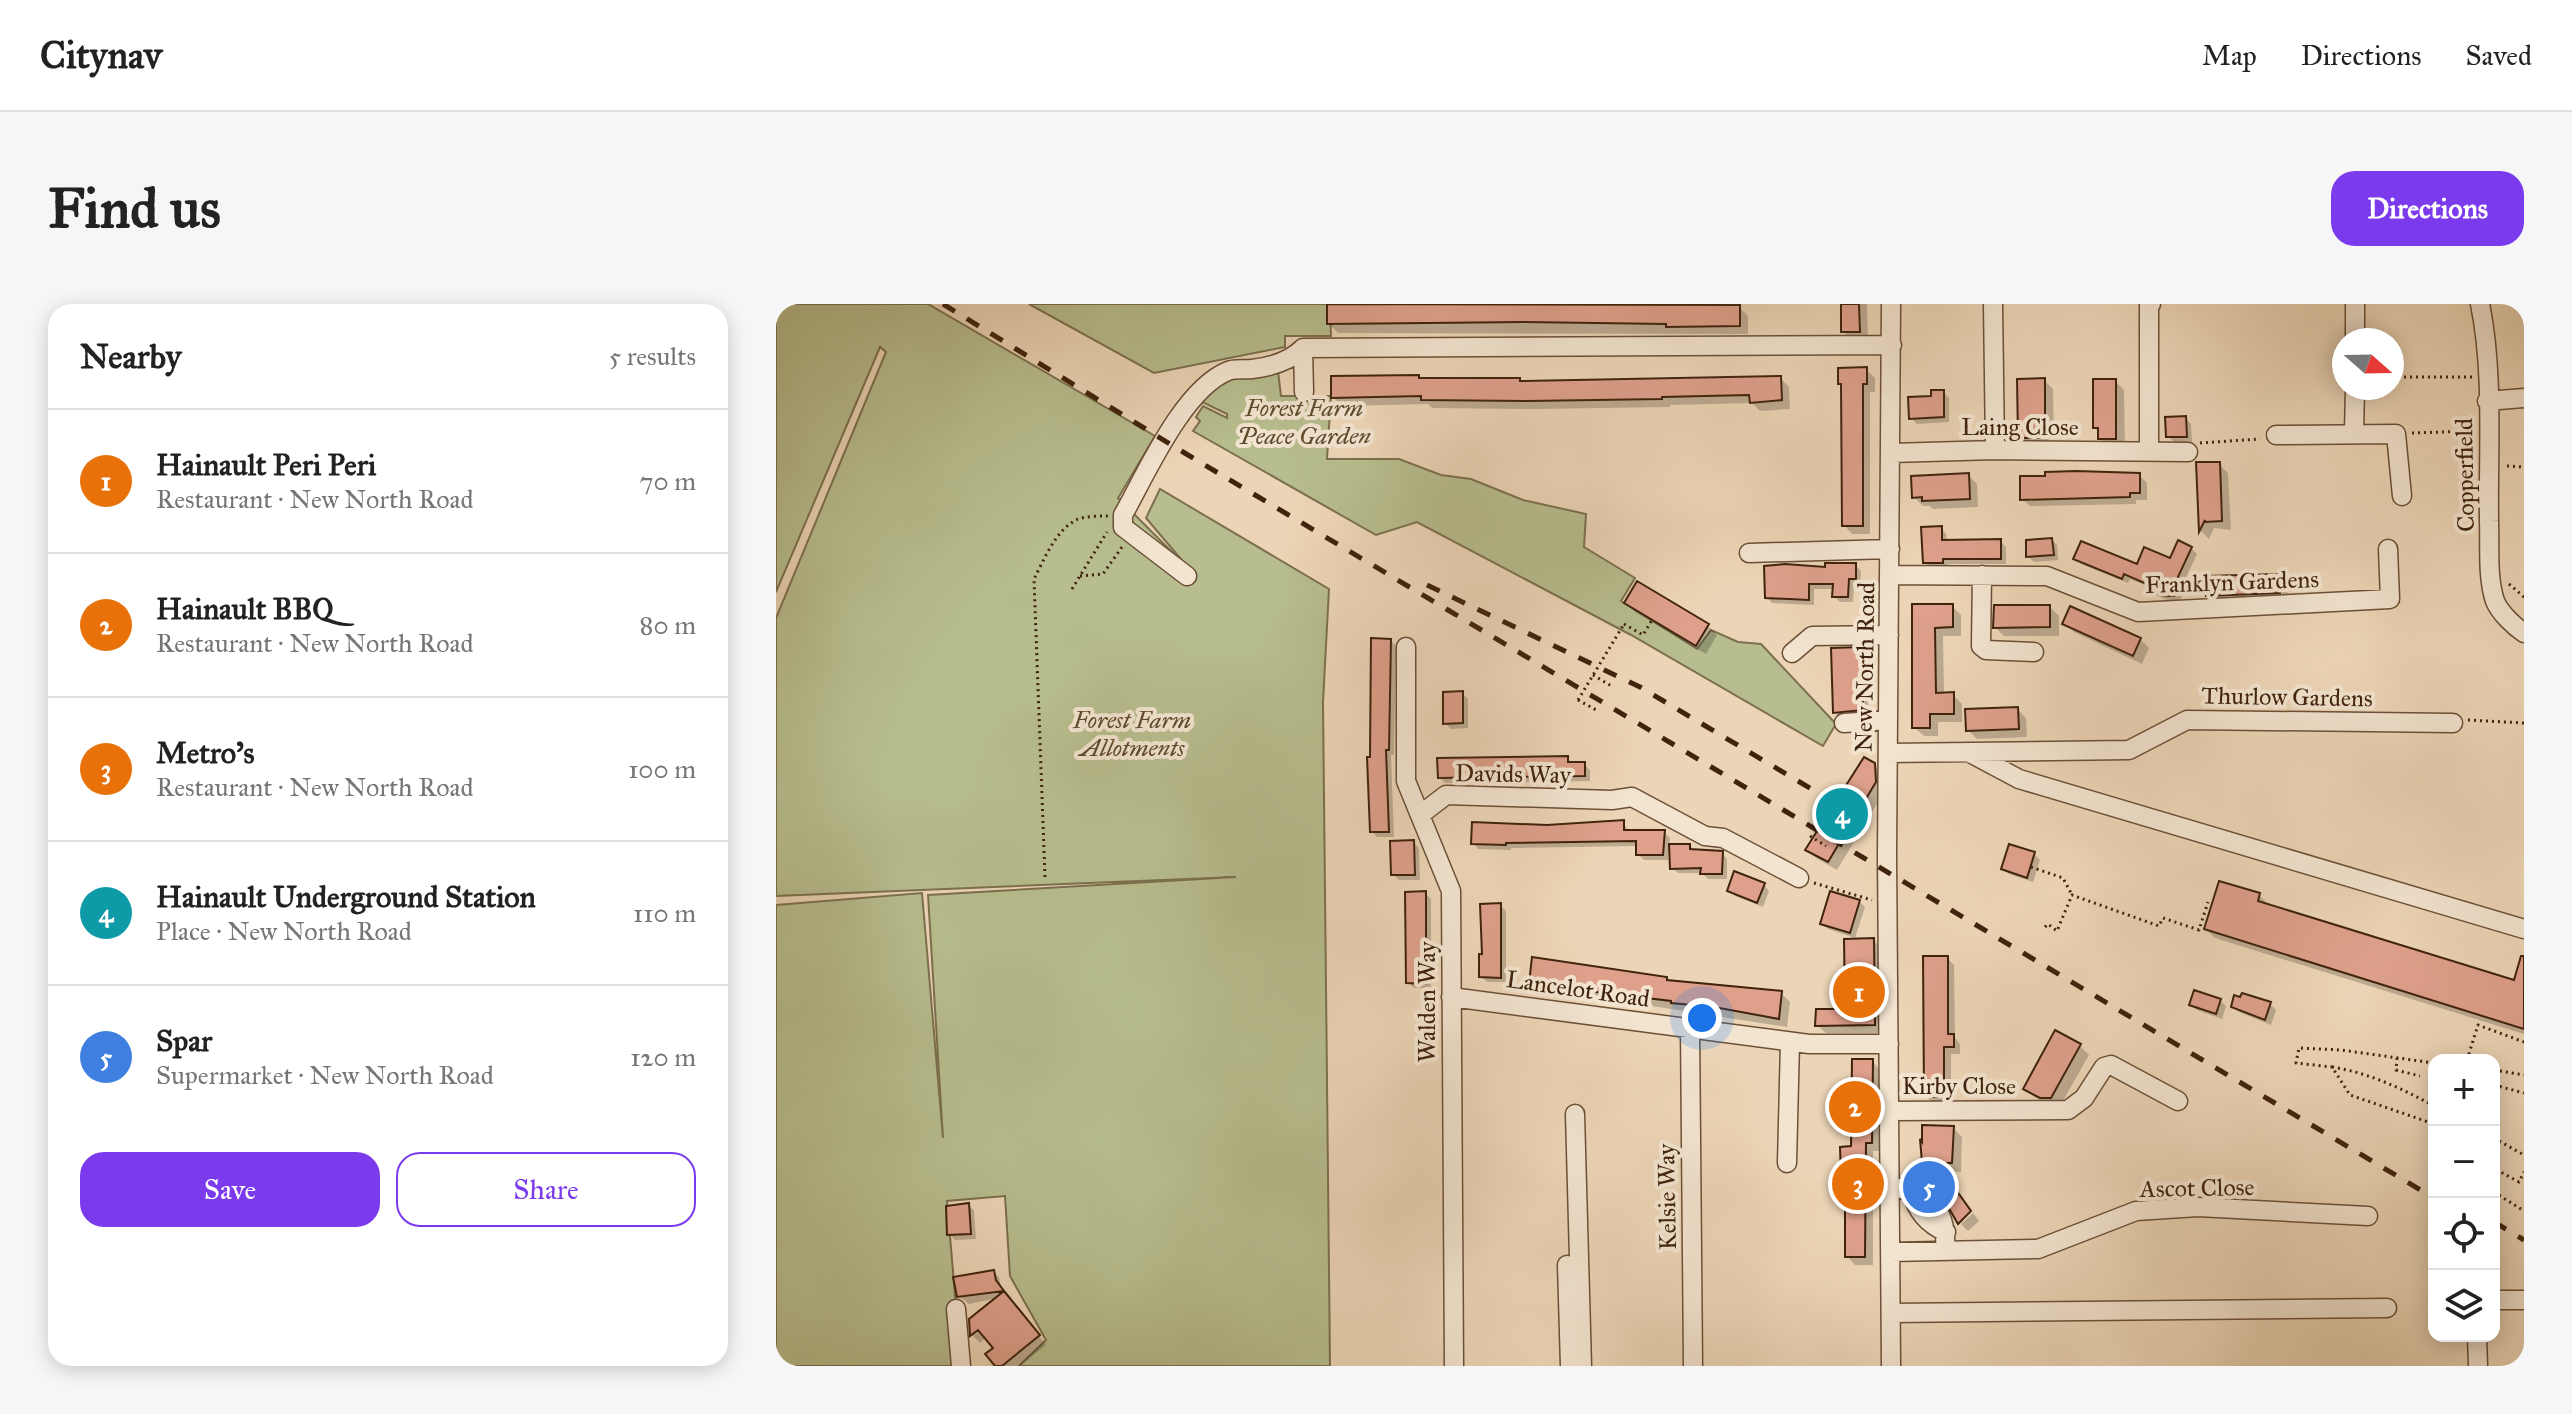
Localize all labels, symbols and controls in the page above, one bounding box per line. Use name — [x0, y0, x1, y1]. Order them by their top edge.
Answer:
text: Citynav — [40, 32, 162, 78]
text: Map — [2202, 38, 2257, 73]
text: Directions — [2301, 38, 2422, 73]
text: Saved — [2466, 38, 2532, 73]
button: Directions — [2331, 171, 2524, 246]
text: Find us — [48, 174, 221, 242]
north arrow — [2332, 328, 2404, 400]
text: Nearby — [80, 336, 182, 377]
text: 5 results — [609, 340, 696, 372]
park label: Forest Farm Peace Garden — [1237, 393, 1371, 451]
street label: Laing Close — [1961, 412, 2079, 442]
street label: Copperfield — [2449, 418, 2481, 532]
text: Hainault Peri Peri — [156, 447, 376, 483]
text: 1 — [101, 465, 111, 497]
text: 70 m — [640, 465, 696, 497]
text: Restaurant · New North Road — [156, 483, 474, 515]
street label: Franklyn Gardens — [2144, 564, 2320, 600]
street label: New North Road — [1849, 582, 1881, 752]
text: Hainault BBQ — [156, 591, 334, 627]
text: 2 — [100, 609, 112, 641]
text: 80 m — [640, 609, 696, 641]
text: Restaurant · New North Road — [156, 627, 474, 659]
street label: Thurlow Gardens — [2201, 681, 2373, 713]
park label: Forest Farm Allotments — [1072, 705, 1191, 763]
text: Metro's — [156, 735, 254, 771]
text: 3 — [101, 753, 111, 785]
text: 100 m — [628, 753, 696, 785]
street label: Davids Way — [1455, 758, 1572, 790]
text: Restaurant · New North Road — [156, 771, 474, 803]
pin: 4 — [1816, 784, 1868, 844]
text: Hainault Underground Station — [156, 879, 536, 915]
text: 4 — [99, 897, 113, 929]
text: 110 m — [633, 897, 696, 929]
text: Place · New North Road — [156, 915, 412, 947]
street label: Walden Way — [1412, 941, 1442, 1063]
pin: 1 — [1833, 962, 1885, 1022]
street label: Lancelot Road — [1504, 964, 1652, 1014]
your location — [1682, 998, 1722, 1038]
text: Spar — [156, 1023, 212, 1059]
text: 5 — [100, 1041, 112, 1073]
text: 120 m — [630, 1041, 696, 1073]
map controls — [2428, 1054, 2500, 1342]
button: + — [2428, 1054, 2500, 1126]
text: Supermarket · New North Road — [156, 1059, 494, 1091]
street label: Kirby Close — [1902, 1071, 2016, 1101]
pin: 2 — [1829, 1077, 1881, 1137]
button: − — [2428, 1126, 2500, 1198]
street label: Kelsie Way — [1651, 1143, 1683, 1250]
button: Save — [80, 1152, 380, 1227]
button: Share — [396, 1152, 696, 1227]
pin: 3 — [1832, 1154, 1884, 1214]
pin: 5 — [1903, 1157, 1955, 1217]
street label: Ascot Close — [2138, 1172, 2255, 1204]
button: locate — [2428, 1198, 2500, 1270]
button: layers — [2428, 1270, 2500, 1342]

